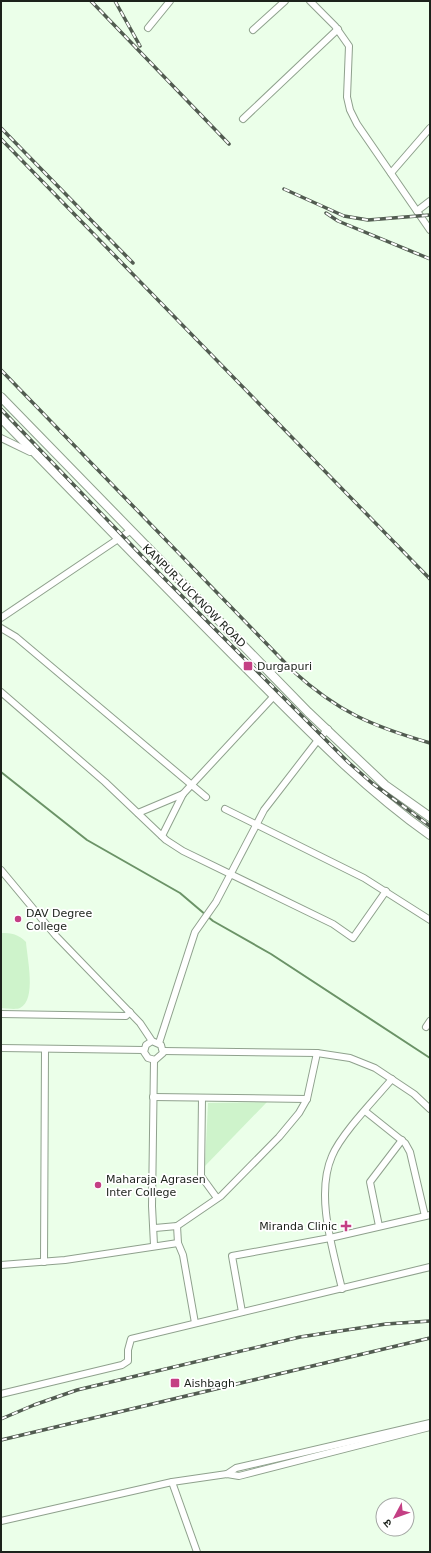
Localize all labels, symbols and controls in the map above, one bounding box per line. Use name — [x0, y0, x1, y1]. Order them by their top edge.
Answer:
street label: KANPUR-LUCKNOW ROAD — [140, 542, 248, 650]
marker: Durgapuri — [242, 660, 254, 672]
place label: Durgapuri — [257, 660, 312, 673]
place label: DAV Degree College — [26, 907, 92, 933]
marker: DAV Degree College — [13, 914, 23, 924]
place label: Maharaja Agrasen Inter College — [106, 1173, 206, 1199]
marker: Maharaja Agrasen Inter College — [93, 1180, 103, 1190]
place label: Miranda Clinic — [259, 1220, 337, 1233]
marker: Miranda Clinic — [340, 1220, 352, 1232]
marker: Aishbagh — [169, 1377, 181, 1389]
place label: Aishbagh — [184, 1377, 235, 1390]
north arrow — [375, 1497, 415, 1537]
text: उ — [380, 1516, 395, 1530]

